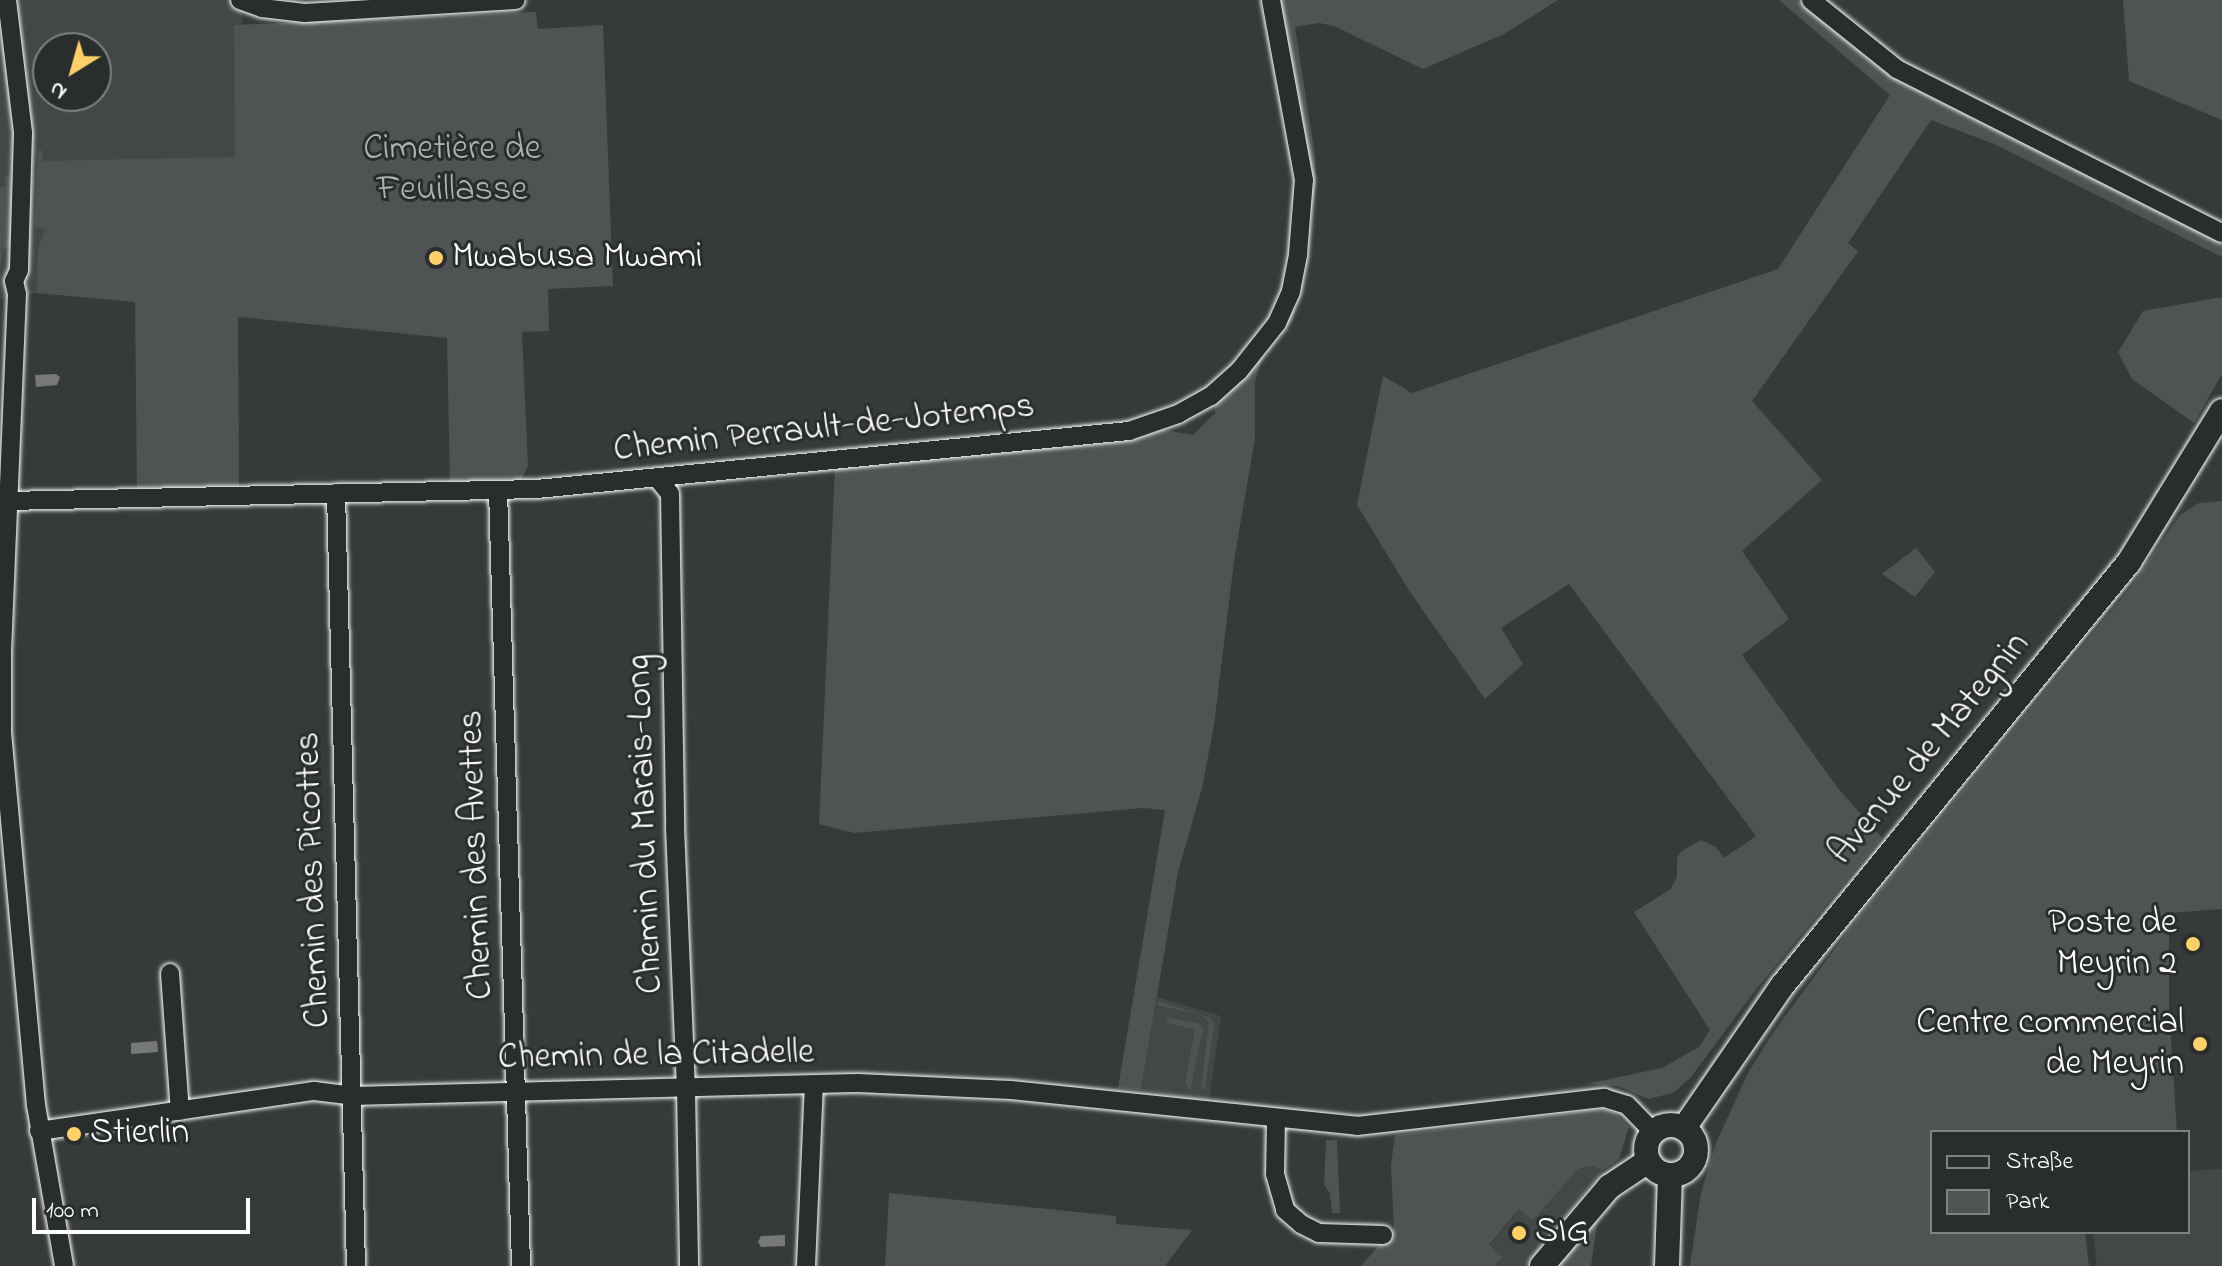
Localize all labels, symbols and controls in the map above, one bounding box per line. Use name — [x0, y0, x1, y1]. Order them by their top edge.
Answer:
north arrow — [32, 32, 112, 112]
text: N — [43, 72, 74, 107]
park label: Cimetière de Feuillasse — [363, 127, 541, 212]
place label: Mwabusa Mwami — [452, 236, 702, 280]
marker: Mwabusa Mwami — [427, 249, 445, 267]
street label: Chemin Perrault-de-Jotemps — [611, 385, 1037, 473]
street label: Avenue de Mategnin — [1820, 624, 2040, 874]
street label: Chemin du Marais-Long — [618, 653, 674, 995]
street label: Chemin des Avettes — [450, 709, 504, 1001]
street label: Chemin des Picottes — [287, 731, 341, 1029]
place label: Poste de Meyrin 2 — [2048, 901, 2177, 986]
marker: Poste de Meyrin 2 — [2184, 935, 2202, 953]
place label: Centre commercial de Meyrin — [1916, 1001, 2184, 1086]
street label: Chemin de la Citadelle — [497, 1032, 815, 1080]
marker: Centre commercial de Meyrin — [2191, 1035, 2209, 1053]
place label: Stierlin — [90, 1112, 189, 1156]
marker: Stierlin — [65, 1125, 83, 1143]
legend — [1930, 1130, 2190, 1234]
text: Straße — [2006, 1145, 2073, 1180]
scale bar — [36, 1182, 254, 1232]
text: Park — [2006, 1185, 2049, 1220]
text: 100 m — [46, 1194, 99, 1229]
place label: SIG — [1535, 1211, 1589, 1255]
marker: SIG — [1510, 1224, 1528, 1242]

